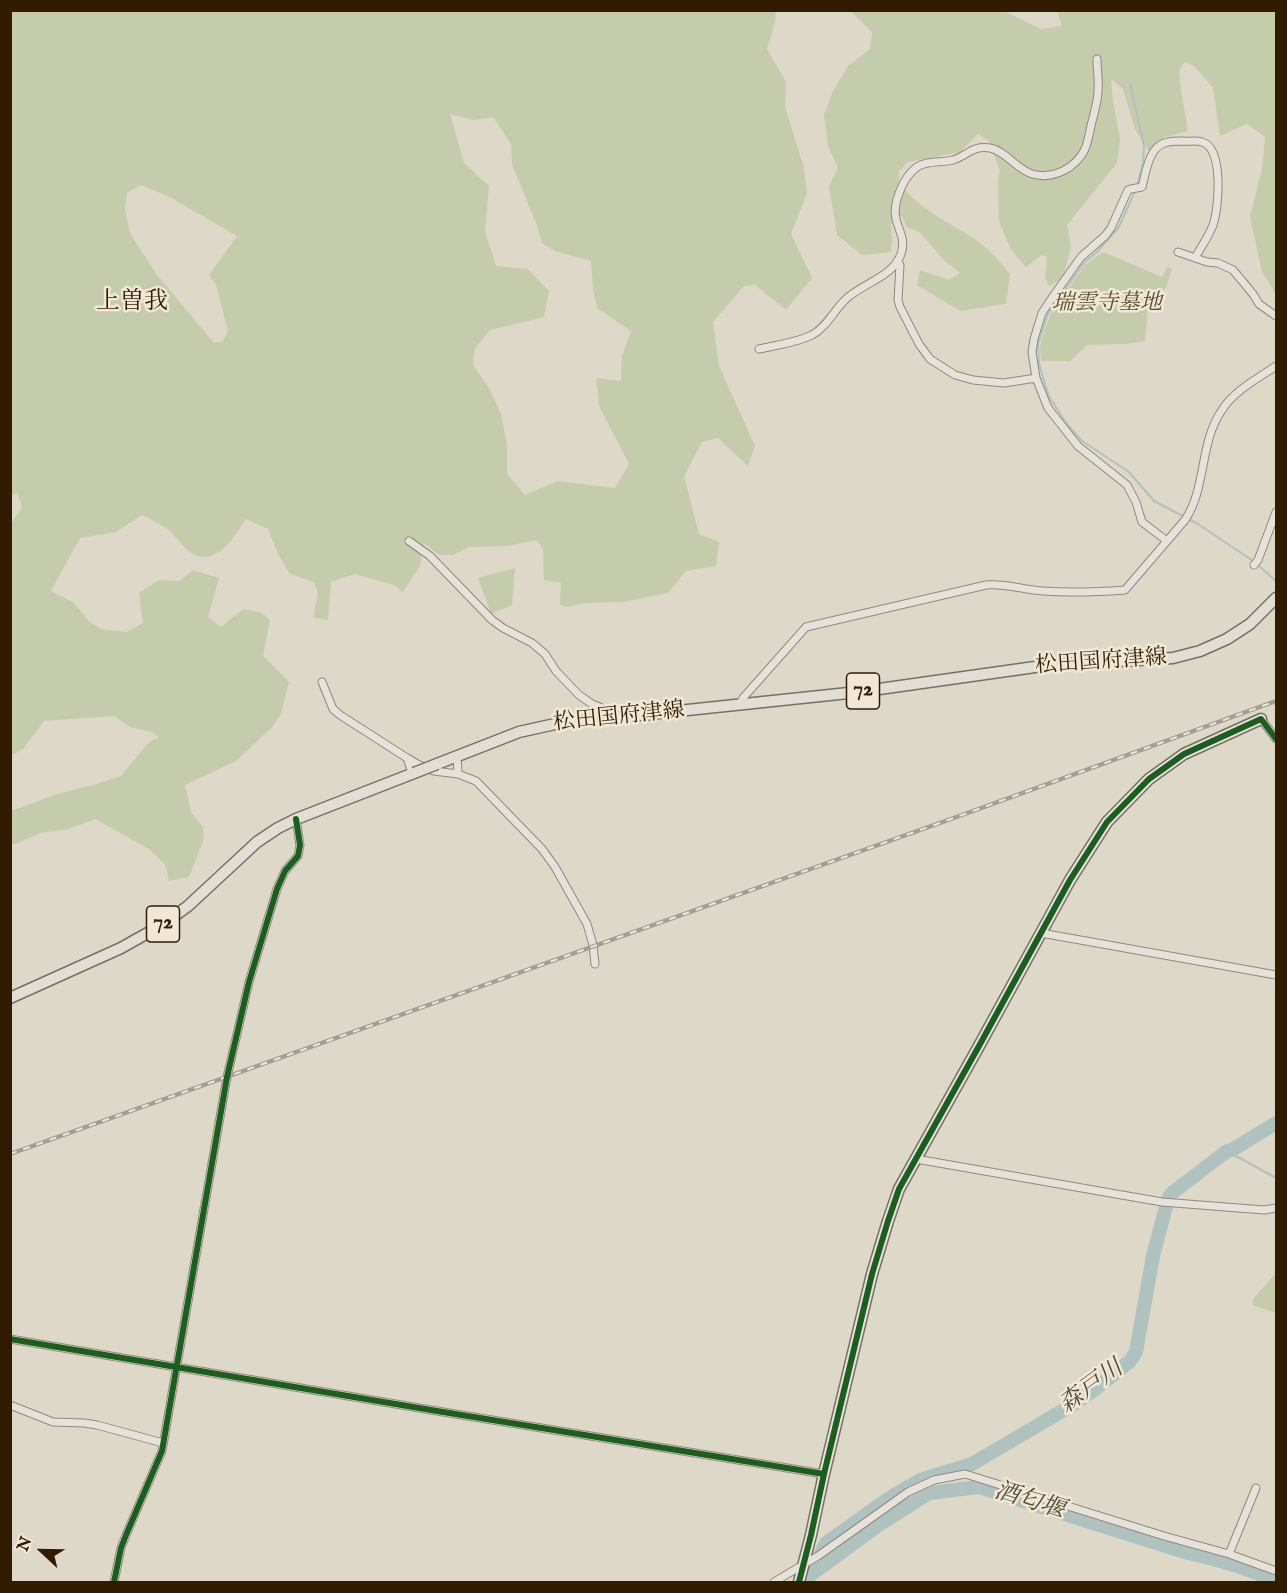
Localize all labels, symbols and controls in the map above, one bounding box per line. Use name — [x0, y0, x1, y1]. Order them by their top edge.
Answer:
district label: 上曽我 — [96, 289, 168, 317]
park label: 瑞雲寺墓地 — [1052, 291, 1162, 317]
street label: 松田国府津線 — [1034, 645, 1168, 681]
road number: 72 — [846, 673, 880, 709]
street label: 松田国府津線 — [552, 698, 686, 738]
road number: 72 — [146, 906, 180, 942]
water label: 森戸川 — [1054, 1355, 1130, 1421]
water label: 酒匂堰 — [990, 1478, 1068, 1526]
north arrow — [12, 1521, 72, 1581]
text: N — [13, 1534, 37, 1554]

